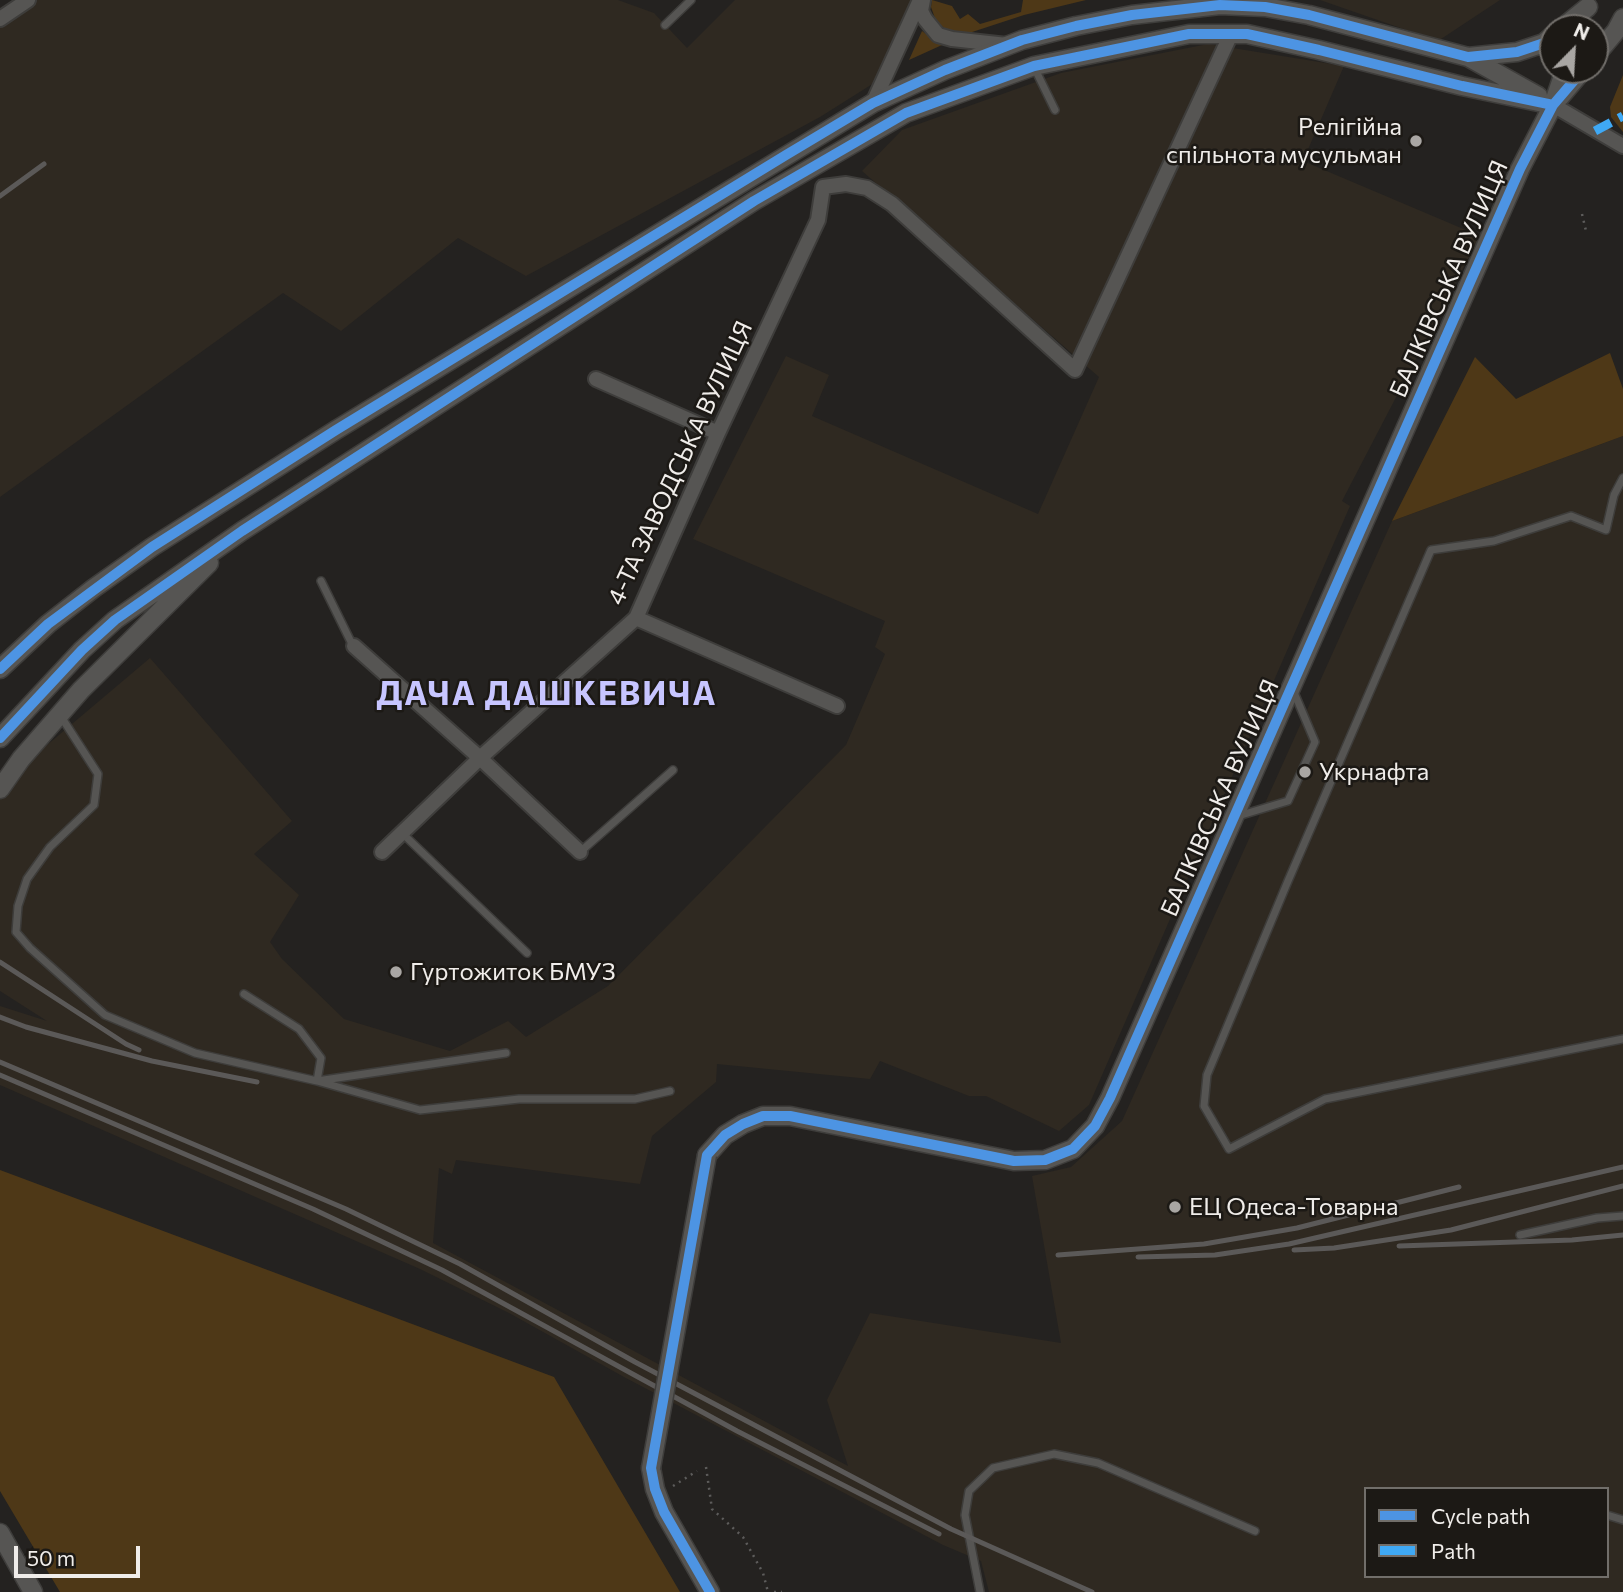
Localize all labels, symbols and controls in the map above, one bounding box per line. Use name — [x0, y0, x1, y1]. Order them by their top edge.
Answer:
north arrow — [1539, 14, 1609, 84]
text: N — [1571, 18, 1593, 45]
place label: Релігійна спільнота мусульман — [1166, 113, 1402, 169]
marker: Релігійна спільнота мусульман — [1408, 133, 1424, 149]
street label: БАЛКІВСЬКА ВУЛИЦЯ — [1384, 156, 1514, 402]
street label: 4-ТА ЗАВОДСЬКА ВУЛИЦЯ — [601, 317, 759, 609]
district label: ДАЧА ДАШКЕВИЧА — [378, 675, 716, 713]
street label: БАЛКІВСЬКА ВУЛИЦЯ — [1155, 675, 1285, 921]
place label: Укрнафта — [1319, 758, 1429, 786]
marker: Укрнафта — [1297, 764, 1313, 780]
place label: Гуртожиток БМУЗ — [410, 958, 615, 986]
marker: Гуртожиток БМУЗ — [388, 964, 404, 980]
place label: ЕЦ Одеса-Товарна — [1189, 1193, 1398, 1221]
marker: ЕЦ Одеса-Товарна — [1167, 1199, 1183, 1215]
legend — [1364, 1487, 1609, 1578]
text: Cycle path — [1431, 1503, 1530, 1528]
scale bar — [18, 1532, 144, 1576]
text: Path — [1431, 1538, 1476, 1563]
text: 50 m — [27, 1545, 75, 1570]

